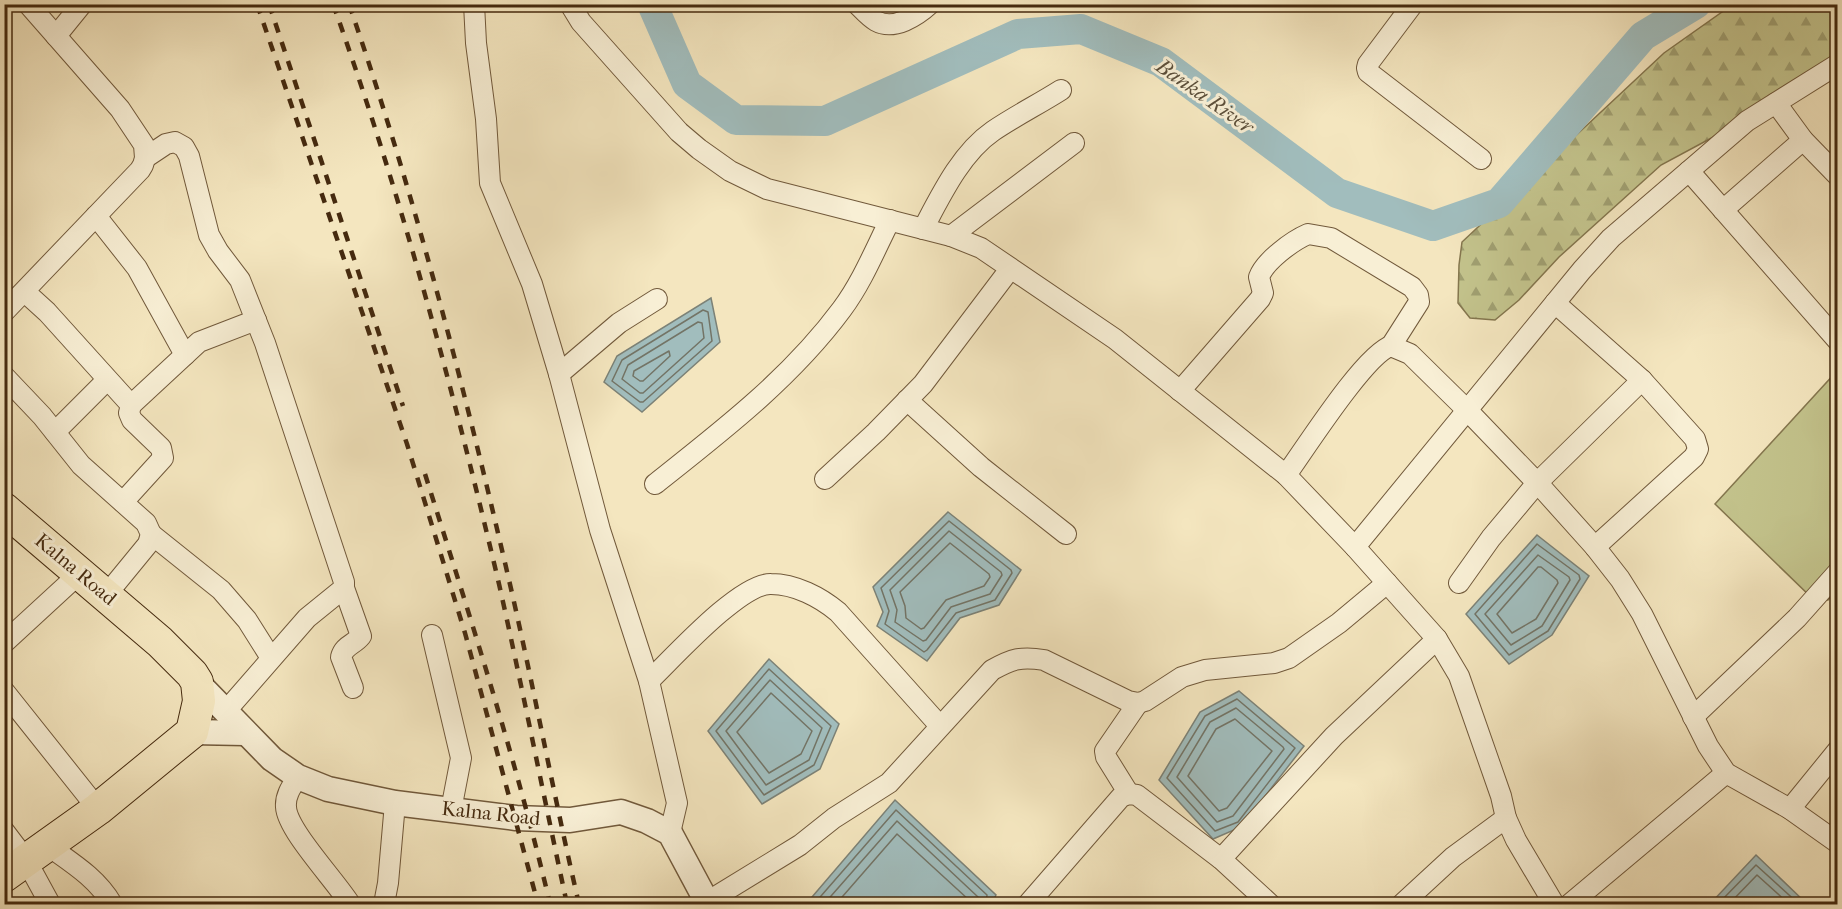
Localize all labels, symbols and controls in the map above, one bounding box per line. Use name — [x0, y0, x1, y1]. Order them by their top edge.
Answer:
water label: Banka River — [1151, 53, 1260, 139]
street label: Kalna Road — [30, 529, 122, 611]
street label: Kalna Road — [440, 797, 543, 830]

